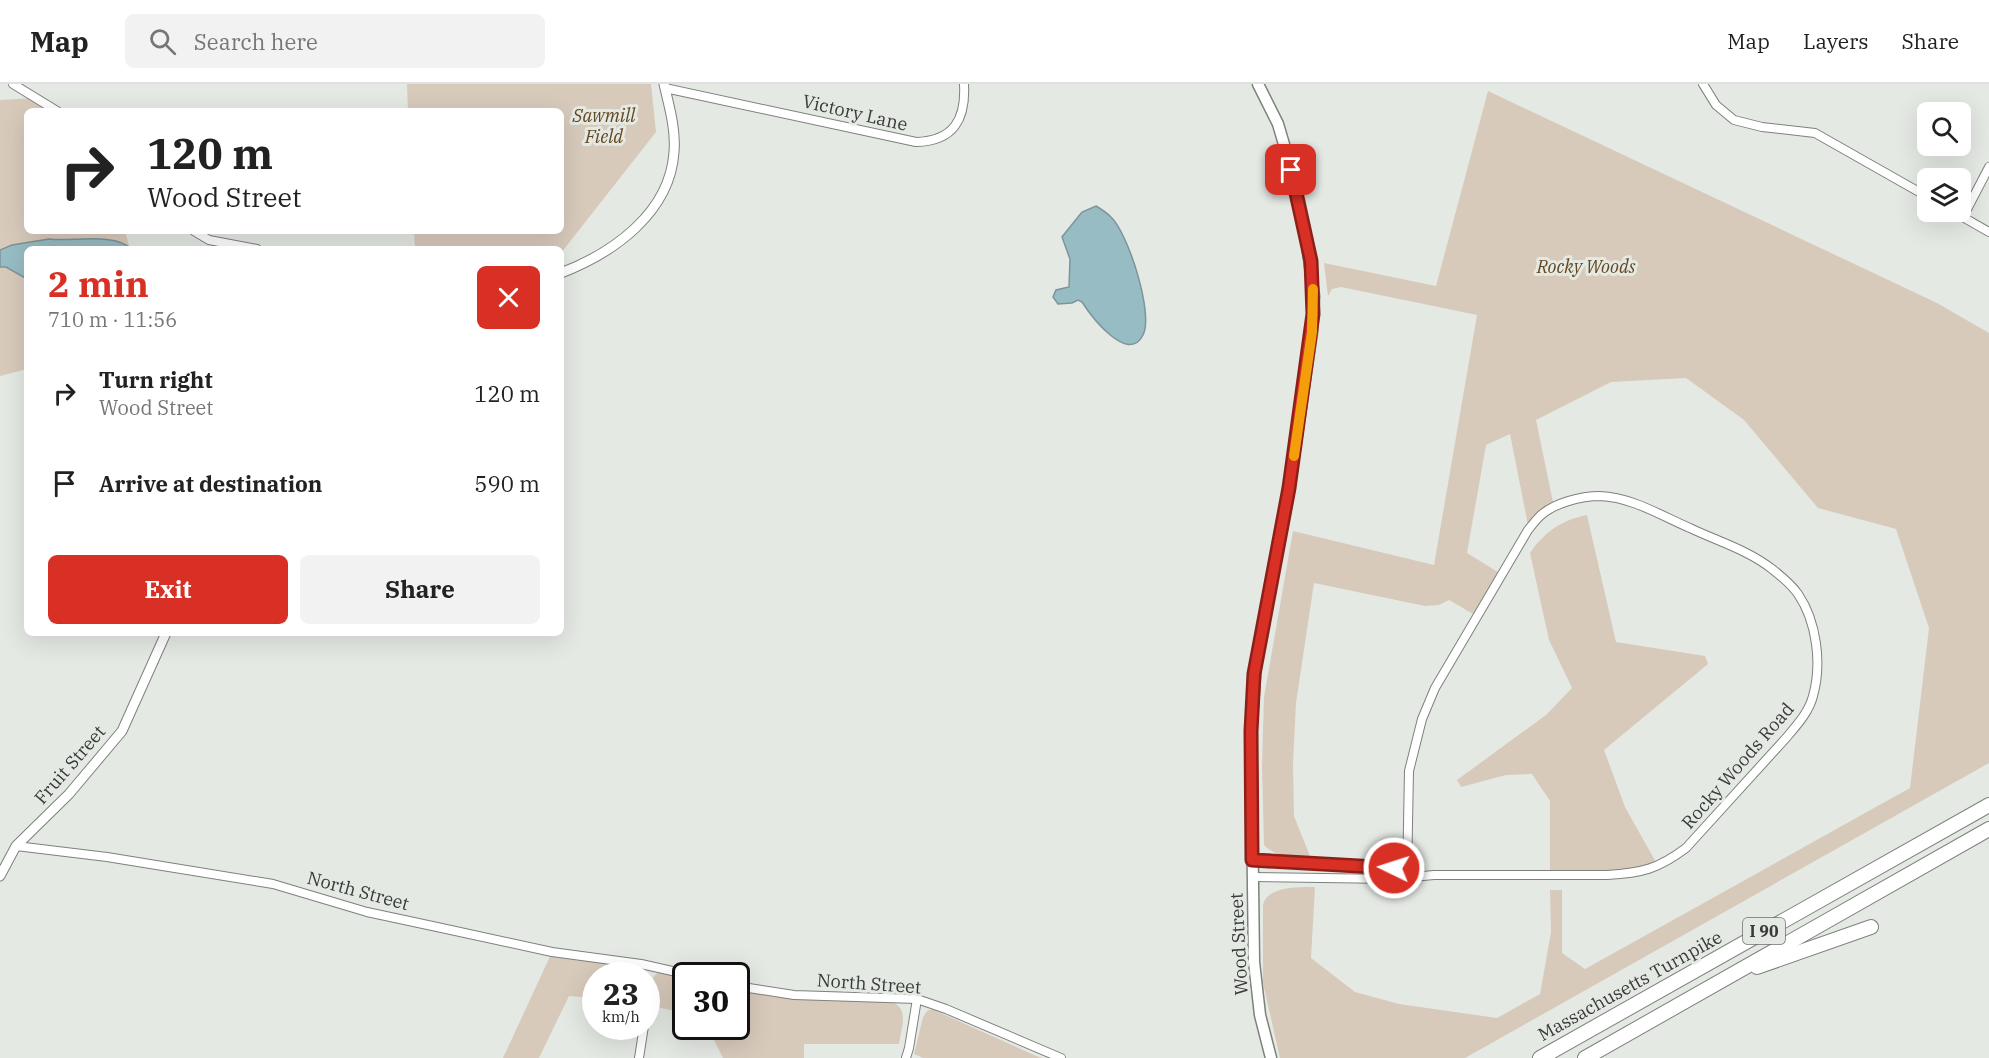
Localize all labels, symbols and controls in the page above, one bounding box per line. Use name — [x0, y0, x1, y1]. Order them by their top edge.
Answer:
search box — [125, 14, 545, 68]
text: Map — [30, 23, 89, 60]
icon: search — [146, 25, 179, 58]
text: Search here — [194, 27, 318, 56]
text: Map — [1727, 27, 1770, 55]
text: Layers — [1803, 27, 1869, 55]
text: Share — [1902, 27, 1959, 55]
street label: Victory Lane — [800, 89, 910, 136]
map controls — [1917, 102, 1971, 222]
button: search — [1917, 102, 1971, 156]
park label: Sawmill Field — [572, 104, 636, 148]
text: 120 m — [147, 126, 273, 181]
icon: right — [48, 132, 126, 210]
pin — [1265, 144, 1316, 195]
icon: arrive — [1274, 153, 1307, 186]
button: layers — [1917, 168, 1971, 222]
text: Wood Street — [147, 179, 301, 214]
park label: Rocky Woods — [1536, 255, 1636, 278]
text: 2 min — [48, 260, 149, 307]
button: close — [477, 266, 540, 329]
text: 710 m · 11:56 — [48, 306, 177, 333]
text: Turn right — [99, 365, 213, 394]
icon: right — [48, 377, 81, 410]
text: 120 m — [474, 379, 540, 408]
text: Wood Street — [99, 394, 213, 421]
icon: arrive — [48, 467, 81, 500]
text: Arrive at destination — [99, 469, 322, 498]
text: 590 m — [474, 469, 540, 498]
button: Exit — [48, 555, 288, 624]
button: Share — [300, 555, 540, 624]
street label: Rocky Woods Road — [1677, 698, 1799, 834]
street label: Fruit Street — [29, 721, 110, 809]
position arrow — [1362, 836, 1426, 900]
street label: North Street — [305, 866, 412, 915]
street label: Wood Street — [1224, 892, 1253, 996]
road number: I 90 — [1743, 918, 1785, 944]
street label: Massachusetts Turnpike — [1534, 925, 1726, 1046]
speed limit sign: 30 — [672, 962, 750, 1040]
street label: North Street — [816, 968, 922, 999]
text: 23 — [603, 974, 639, 1013]
text: km/h — [602, 1007, 640, 1026]

